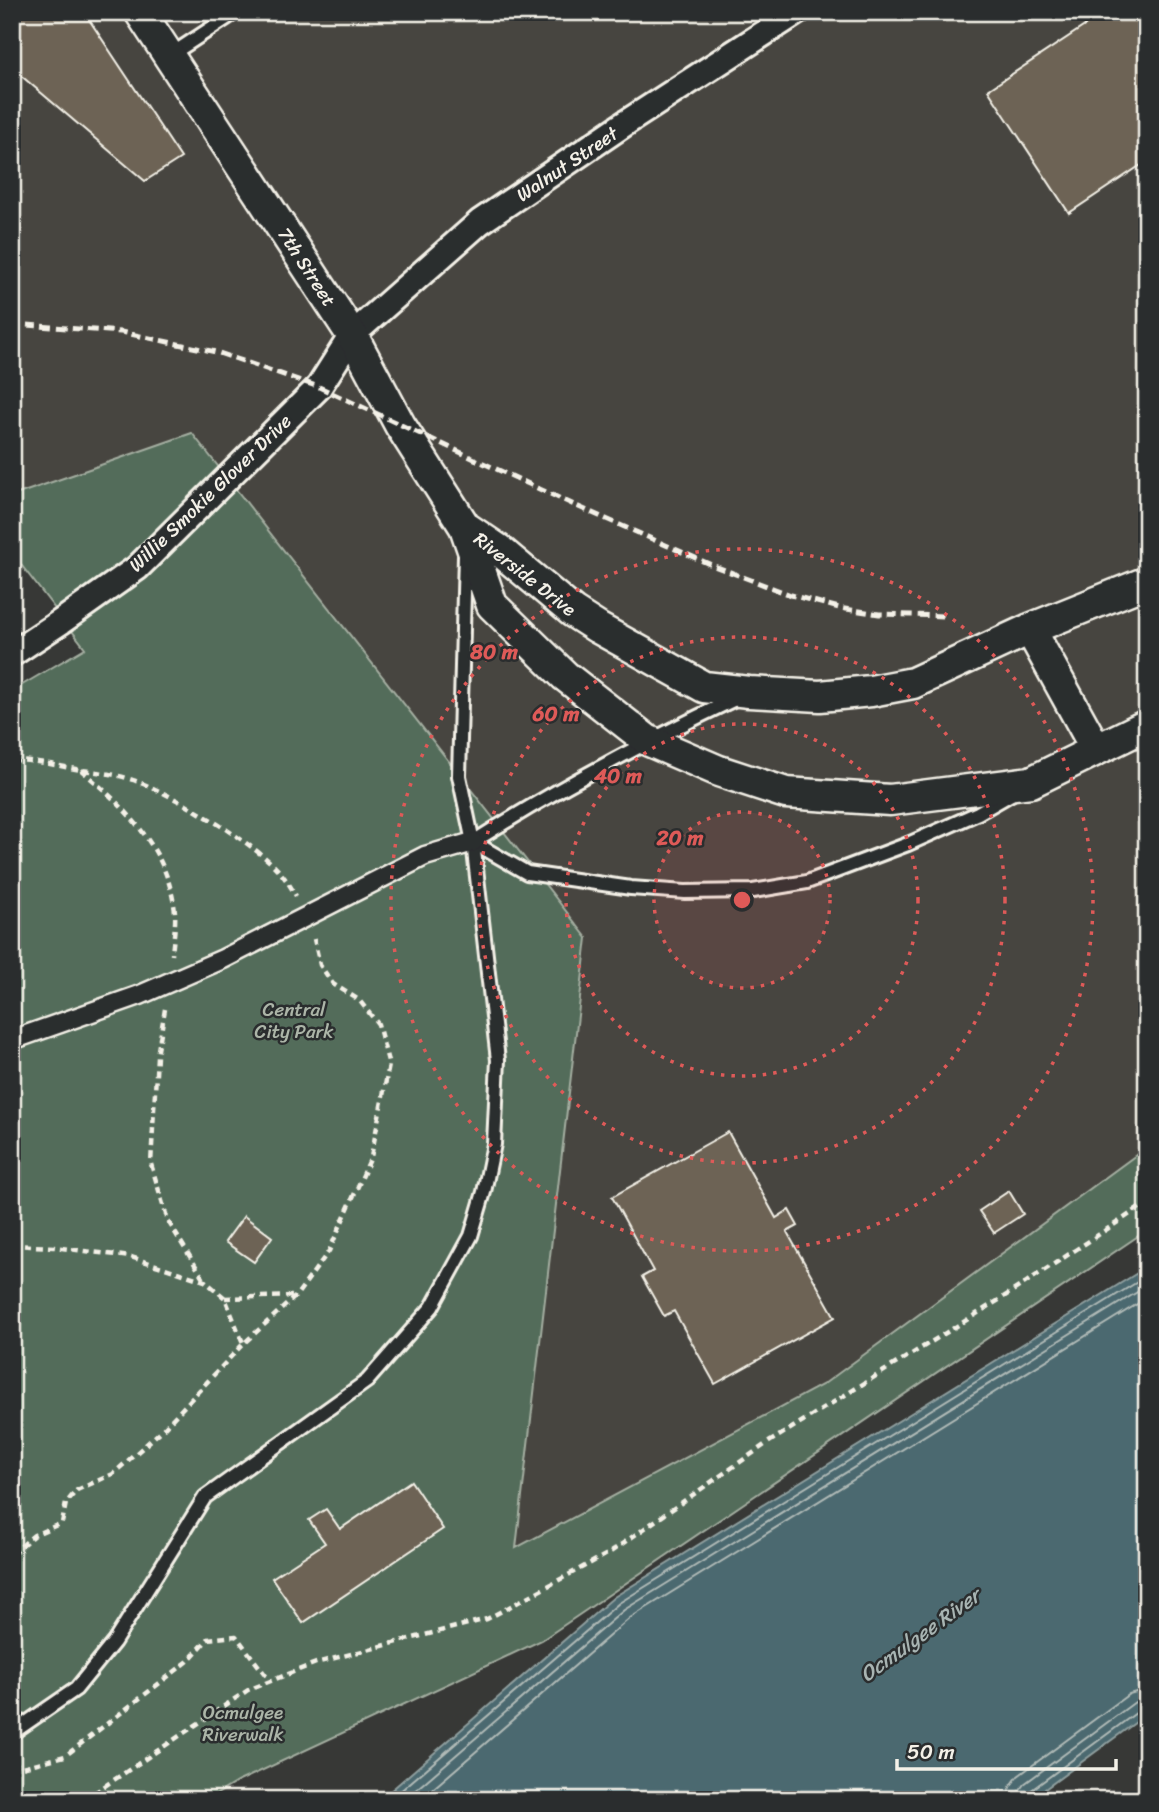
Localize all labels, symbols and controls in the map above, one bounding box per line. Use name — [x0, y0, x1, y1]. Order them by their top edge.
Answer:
street label: Walnut Street — [509, 117, 626, 210]
street label: 7th Street — [269, 221, 345, 313]
street label: Willie Smokie Glover Drive — [121, 406, 300, 580]
street label: Riverside Drive — [466, 523, 584, 625]
text: 80 m — [469, 633, 519, 671]
text: 60 m — [532, 695, 580, 733]
text: 40 m — [593, 757, 643, 795]
text: 20 m — [656, 819, 704, 857]
centre of rings — [730, 888, 754, 912]
park label: Central City Park — [255, 993, 334, 1048]
water label: Ocmulgee River — [851, 1576, 991, 1692]
park label: Ocmulgee Riverwalk — [202, 1696, 284, 1751]
scale bar — [897, 1728, 1115, 1772]
text: 50 m — [907, 1733, 955, 1771]

